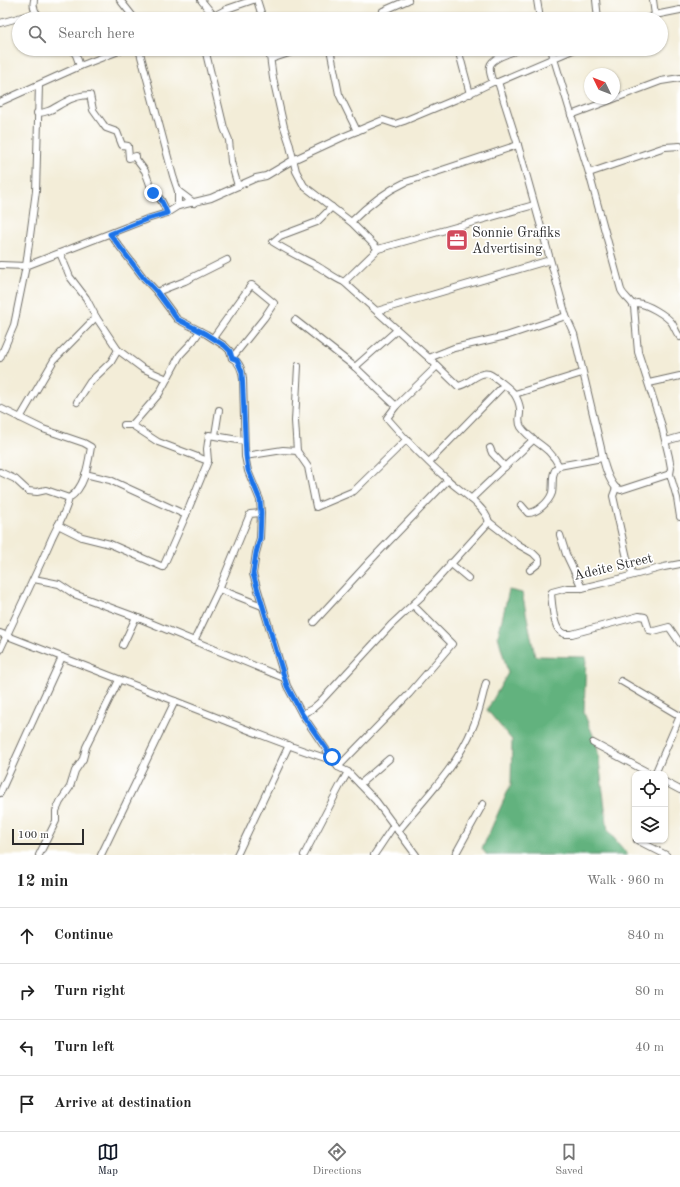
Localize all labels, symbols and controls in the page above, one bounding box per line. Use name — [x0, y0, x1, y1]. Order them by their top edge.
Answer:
search box — [12, 12, 668, 56]
icon: search — [26, 23, 48, 45]
text: Search here — [58, 27, 135, 42]
north arrow — [584, 68, 620, 104]
route end — [144, 184, 162, 202]
place label: Sonnie Grafiks Advertising — [472, 226, 560, 256]
office icon: Sonnie Grafiks Advertising — [444, 227, 470, 253]
street label: Adeite Street — [572, 551, 654, 583]
route start — [323, 748, 341, 766]
map controls — [632, 771, 668, 843]
button: locate — [632, 771, 668, 807]
button: layers — [632, 807, 668, 843]
scale bar — [12, 827, 84, 846]
text: 100 m — [18, 830, 49, 841]
text: 12 min — [16, 873, 69, 890]
text: Walk · 960 m — [587, 874, 664, 887]
icon: ahead — [16, 925, 38, 947]
text: Continue — [54, 928, 113, 943]
text: 840 m — [627, 929, 664, 942]
icon: right — [16, 981, 38, 1003]
text: Turn right — [54, 984, 125, 999]
text: 80 m — [635, 985, 664, 998]
icon: left — [16, 1037, 38, 1059]
text: Turn left — [54, 1040, 114, 1055]
text: 40 m — [635, 1041, 664, 1054]
icon: arrive — [16, 1093, 38, 1115]
text: Arrive at destination — [54, 1096, 192, 1111]
tab: Map — [97, 1141, 119, 1179]
tab: Directions — [313, 1141, 361, 1179]
tab: Saved — [555, 1141, 583, 1179]

